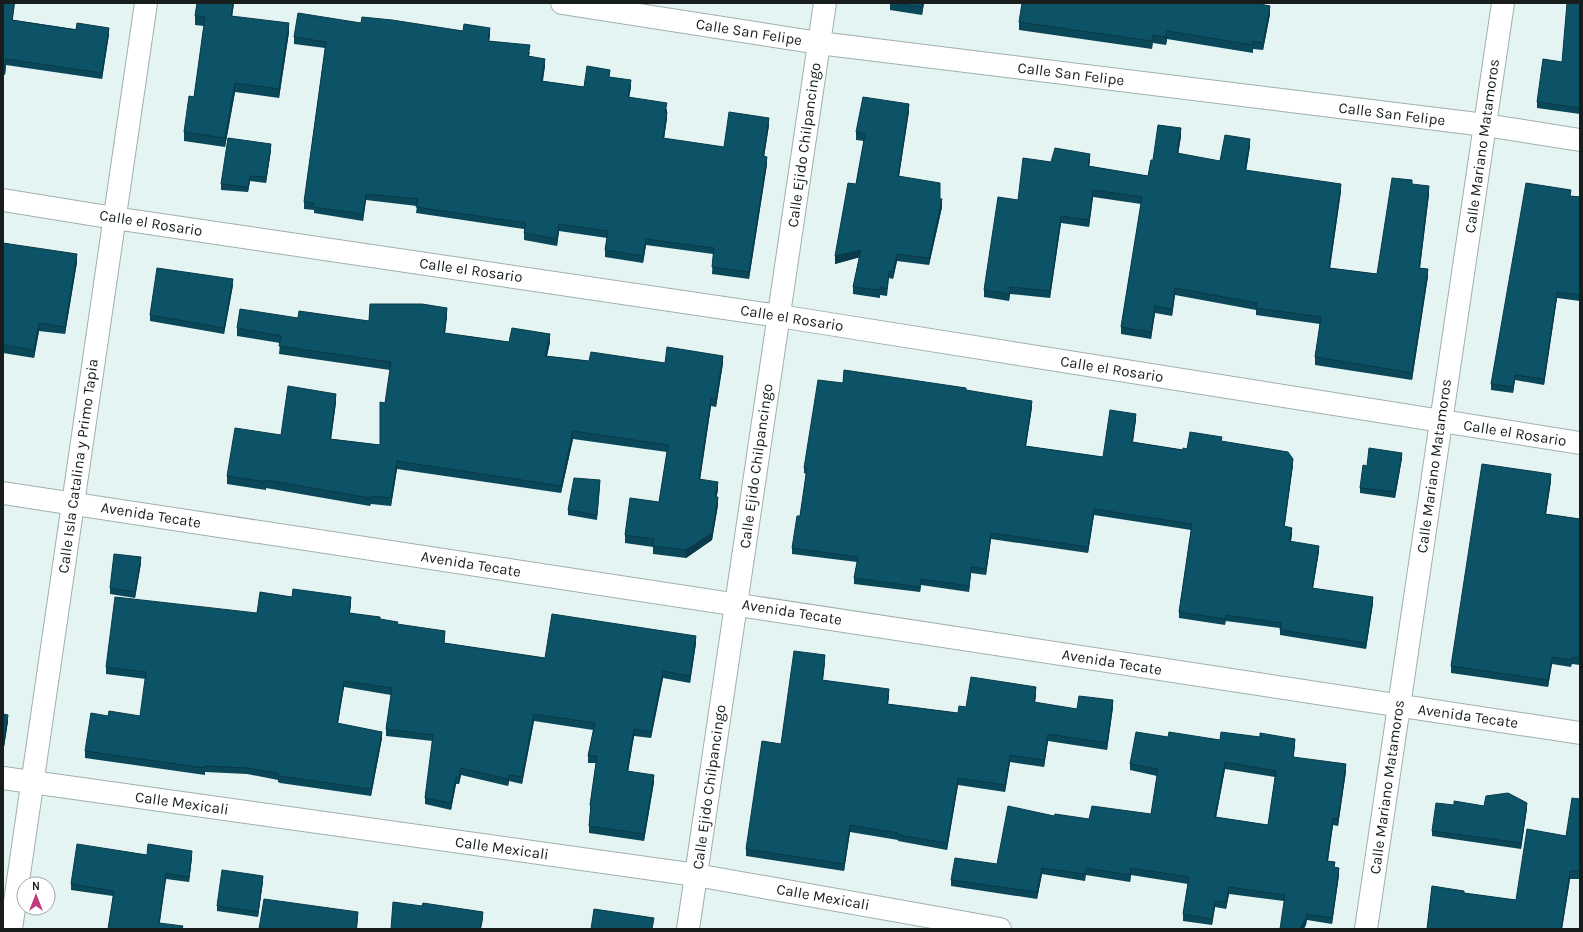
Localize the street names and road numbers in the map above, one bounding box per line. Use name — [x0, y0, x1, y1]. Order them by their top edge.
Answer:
street label: Calle San Felipe — [695, 15, 803, 49]
street label: Calle Mariano Matamoros — [1461, 58, 1503, 234]
street label: Calle San Felipe — [1017, 59, 1125, 89]
street label: Calle Ejido Chilpancingo — [784, 61, 824, 229]
street label: Calle San Felipe — [1338, 99, 1446, 129]
street label: Calle el Rosario — [98, 206, 204, 240]
street label: Calle el Rosario — [418, 254, 524, 286]
street label: Calle el Rosario — [739, 301, 845, 335]
street label: Calle el Rosario — [1059, 352, 1165, 386]
street label: Calle Isla Catalina y Primo Tapia — [54, 357, 102, 575]
street label: Calle Mariano Matamoros — [1413, 378, 1455, 554]
street label: Calle Ejido Chilpancingo — [736, 382, 776, 550]
street label: Calle el Rosario — [1462, 416, 1568, 450]
street label: Avenida Tecate — [100, 498, 202, 532]
street label: Avenida Tecate — [420, 547, 522, 581]
street label: Avenida Tecate — [741, 595, 843, 629]
street label: Avenida Tecate — [1061, 645, 1163, 679]
street label: Calle Mariano Matamoros — [1366, 699, 1408, 875]
street label: Avenida Tecate — [1417, 700, 1519, 732]
street label: Calle Ejido Chilpancingo — [689, 703, 729, 871]
street label: Calle Mexicali — [134, 788, 230, 818]
street label: Calle Mexicali — [454, 833, 550, 863]
street label: Calle Mexicali — [775, 880, 871, 914]

